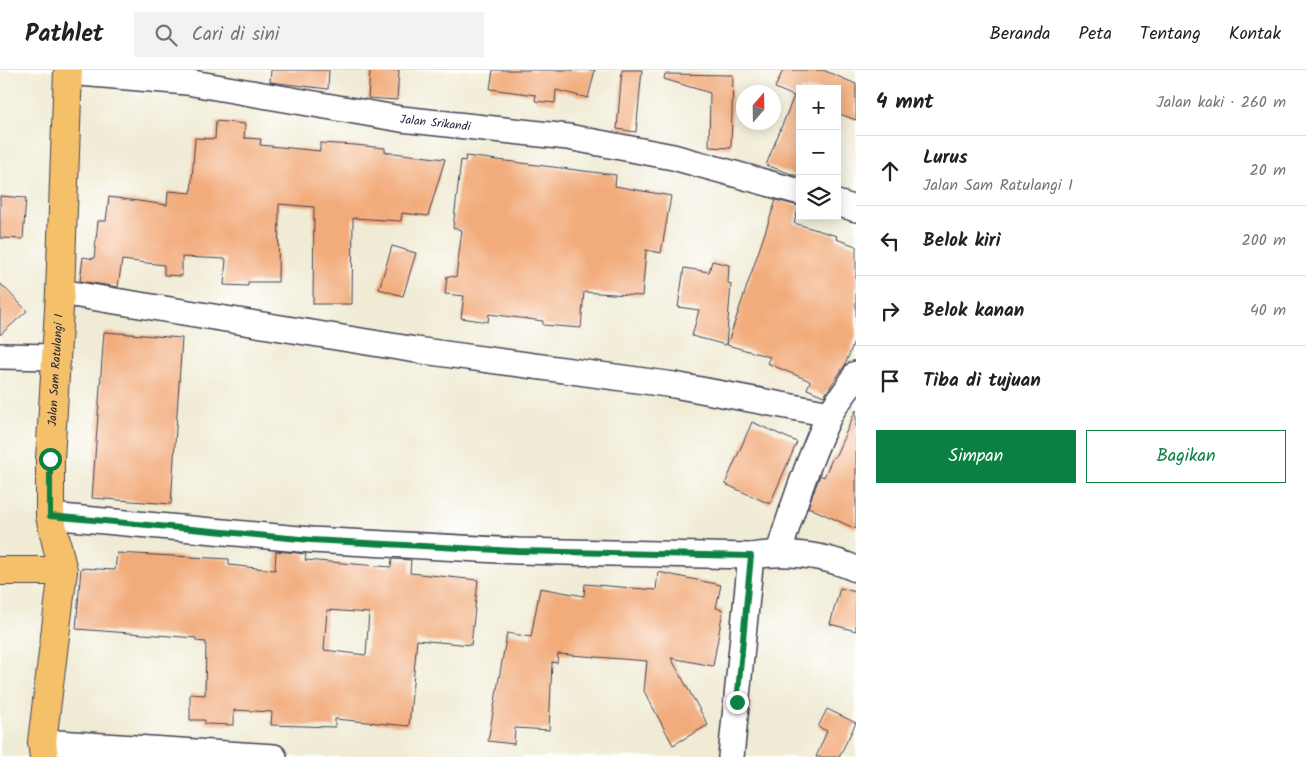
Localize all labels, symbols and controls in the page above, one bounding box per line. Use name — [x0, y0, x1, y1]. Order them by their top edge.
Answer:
search box — [134, 12, 484, 57]
text: Pathlet — [25, 15, 104, 54]
text: Cari di sini — [192, 20, 279, 50]
text: Beranda — [990, 20, 1051, 49]
text: Peta — [1079, 20, 1112, 49]
text: Tentang — [1140, 20, 1201, 49]
text: Kontak — [1229, 20, 1281, 49]
icon: search — [152, 21, 180, 49]
north arrow — [736, 85, 781, 130]
map controls — [796, 85, 841, 220]
button: + — [796, 85, 841, 130]
text: 4 mnt — [876, 86, 934, 119]
text: Jalan kaki · 260 m — [1156, 90, 1286, 115]
street label: Jalan Srikandi — [399, 110, 473, 137]
button: − — [796, 130, 841, 175]
text: Lurus — [923, 143, 968, 173]
icon: ahead — [876, 157, 904, 185]
text: 20 m — [1250, 158, 1286, 183]
text: Jalan Sam Ratulangi I — [923, 173, 1073, 198]
button: layers — [796, 175, 841, 220]
text: Belok kiri — [923, 226, 1001, 256]
icon: left — [876, 227, 904, 255]
text: 200 m — [1242, 228, 1286, 253]
text: Belok kanan — [923, 296, 1024, 326]
icon: right — [876, 297, 904, 325]
text: 40 m — [1250, 298, 1286, 323]
street label: Jalan Sam Ratulangi I — [43, 313, 69, 427]
text: Tiba di tujuan — [923, 366, 1041, 396]
icon: arrive — [876, 367, 904, 395]
button: Simpan — [876, 430, 1076, 483]
button: Bagikan — [1086, 430, 1286, 483]
route start — [39, 448, 62, 471]
route end — [726, 691, 749, 714]

